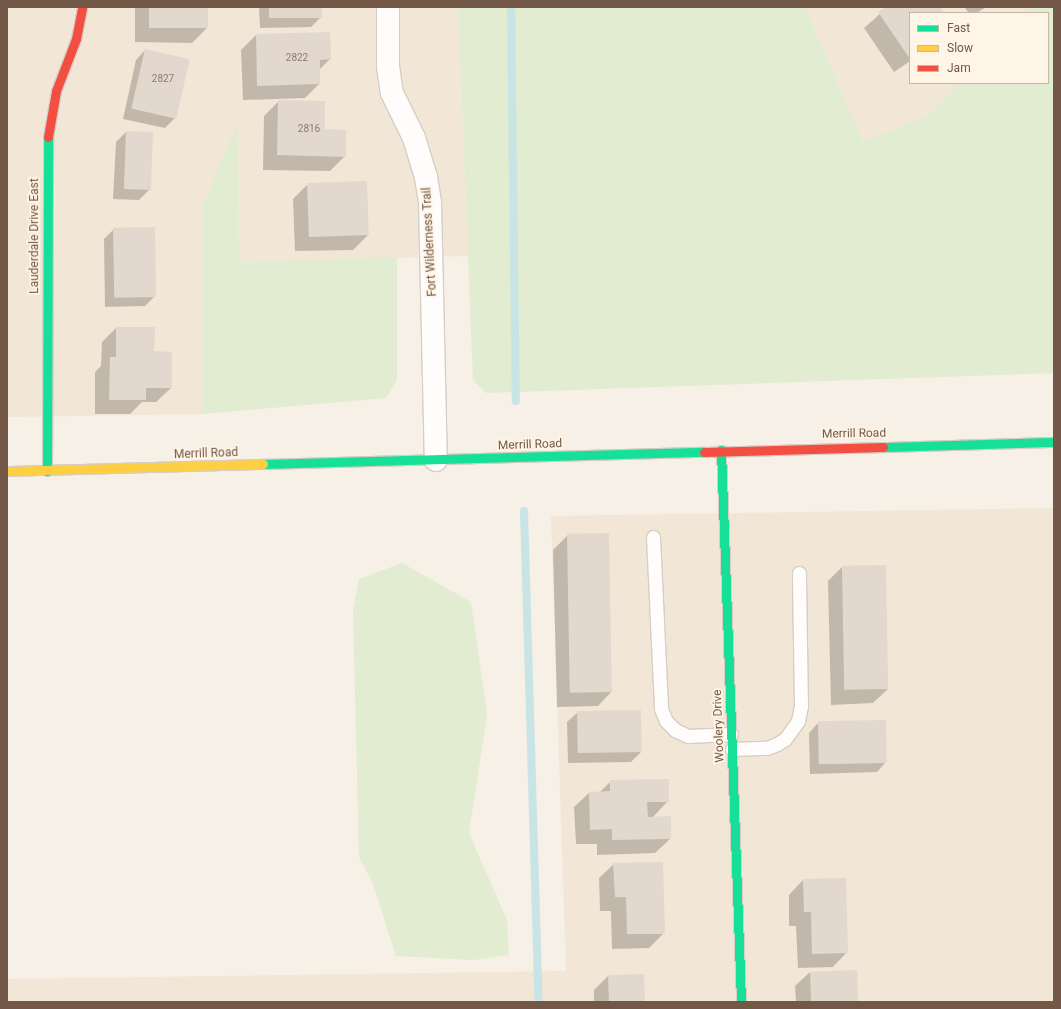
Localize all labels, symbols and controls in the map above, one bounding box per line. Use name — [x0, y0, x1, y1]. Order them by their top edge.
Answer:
legend — [909, 12, 1049, 84]
text: Fast — [947, 21, 970, 35]
text: Slow — [947, 41, 973, 55]
house number: 2822 — [286, 52, 308, 64]
text: Jam — [947, 61, 971, 75]
house number: 2827 — [152, 73, 174, 85]
house number: 2816 — [298, 123, 320, 135]
street label: Lauderdale Drive East — [28, 178, 42, 294]
street label: Fort Wilderness Trail — [420, 187, 440, 297]
street label: Merrill Road — [822, 426, 886, 442]
street label: Merrill Road — [498, 437, 562, 453]
street label: Merrill Road — [174, 446, 238, 462]
street label: Woolery Drive — [711, 689, 727, 763]

